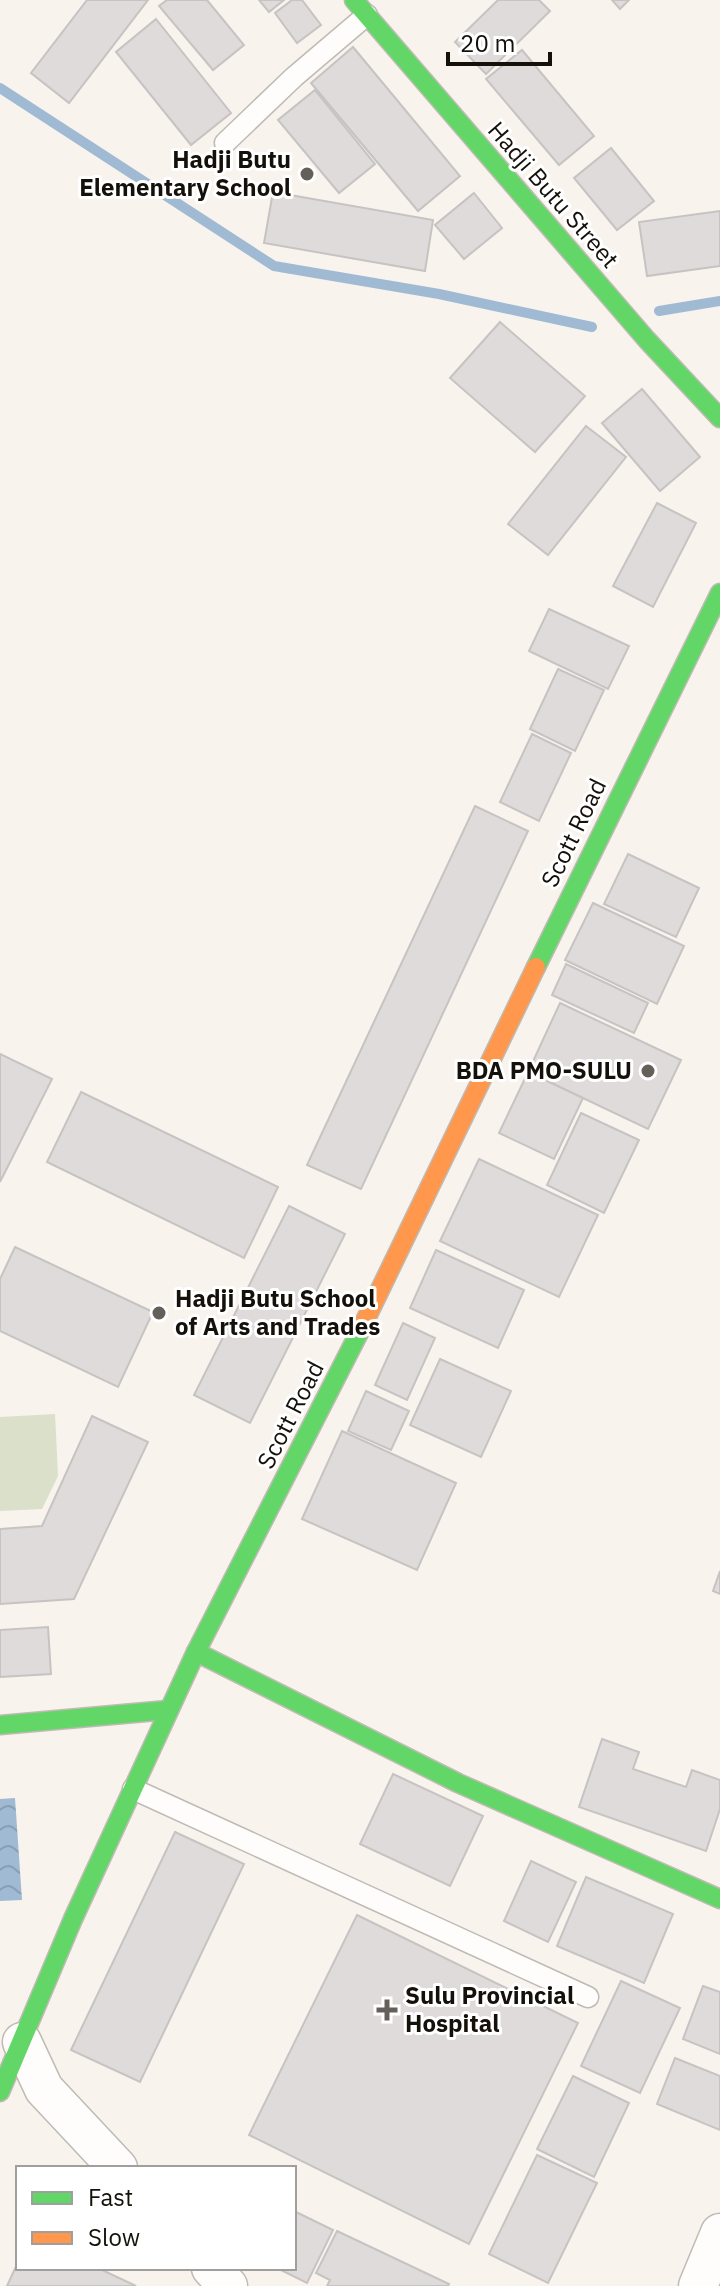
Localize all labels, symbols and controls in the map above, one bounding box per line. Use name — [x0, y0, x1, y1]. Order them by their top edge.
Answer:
scale bar — [448, 16, 550, 66]
text: 20 m — [460, 27, 515, 59]
street label: Hadji Butu Street — [481, 114, 626, 274]
place label: Hadji Butu Elementary School — [79, 143, 291, 203]
marker: Hadji Butu Elementary School — [298, 165, 316, 183]
street label: Scott Road — [533, 773, 613, 892]
place label: BDA PMO-SULU — [456, 1054, 632, 1086]
marker: BDA PMO-SULU — [639, 1062, 657, 1080]
place label: Hadji Butu School of Arts and Trades — [175, 1282, 380, 1342]
marker: Hadji Butu School of Arts and Trades — [150, 1304, 168, 1322]
street label: Scott Road — [249, 1355, 331, 1474]
place label: Sulu Provincial Hospital — [405, 1979, 574, 2039]
marker: Sulu Provincial Hospital — [376, 1999, 398, 2021]
legend — [16, 2166, 296, 2270]
text: Fast — [88, 2181, 133, 2213]
text: Slow — [88, 2221, 140, 2253]

